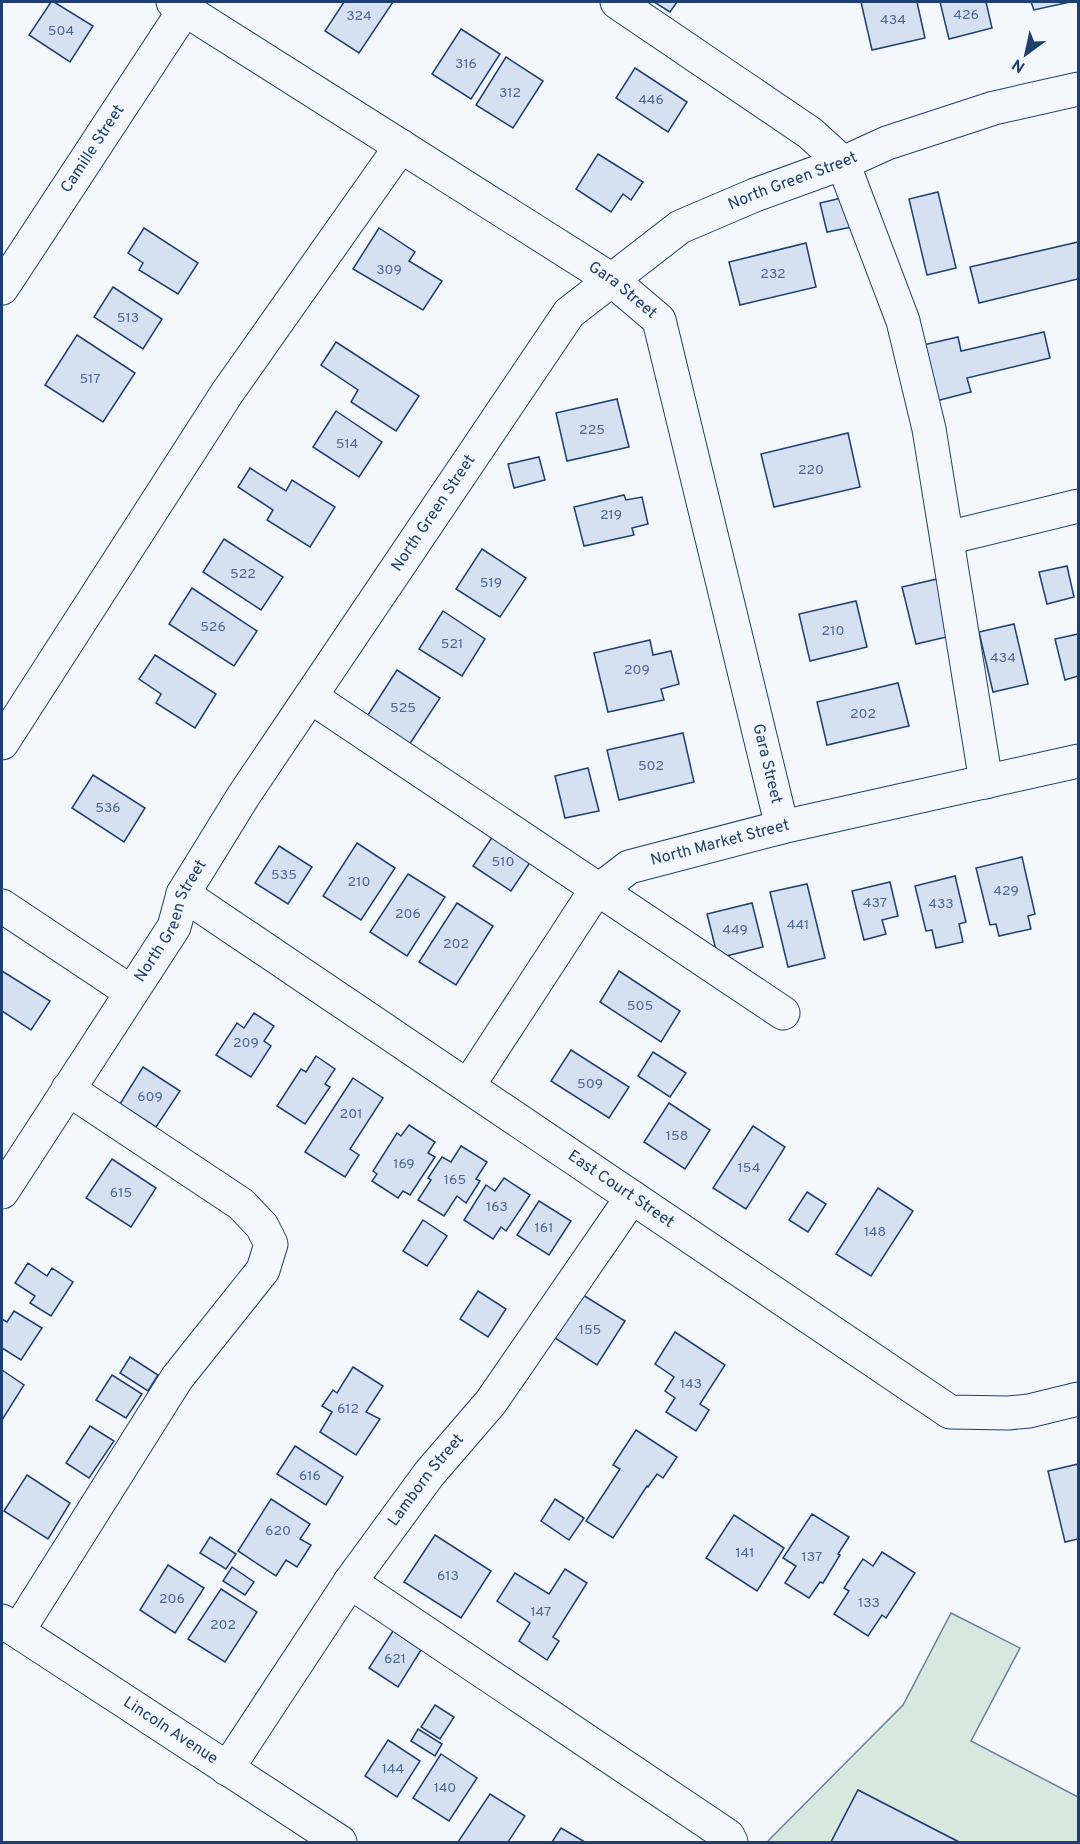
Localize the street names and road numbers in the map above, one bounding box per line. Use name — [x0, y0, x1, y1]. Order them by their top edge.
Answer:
street label: Camille Street — [57, 101, 129, 197]
street label: North Green Street — [725, 148, 861, 215]
street label: Gara Street — [584, 257, 661, 323]
street label: North Green Street — [387, 451, 480, 576]
street label: Gara Street — [747, 722, 786, 806]
street label: North Market Street — [649, 816, 792, 871]
street label: North Green Street — [131, 856, 212, 986]
street label: East Court Street — [564, 1147, 678, 1233]
street label: Lamborn Street — [384, 1430, 469, 1531]
street label: Lincoln Avenue — [119, 1693, 221, 1769]

